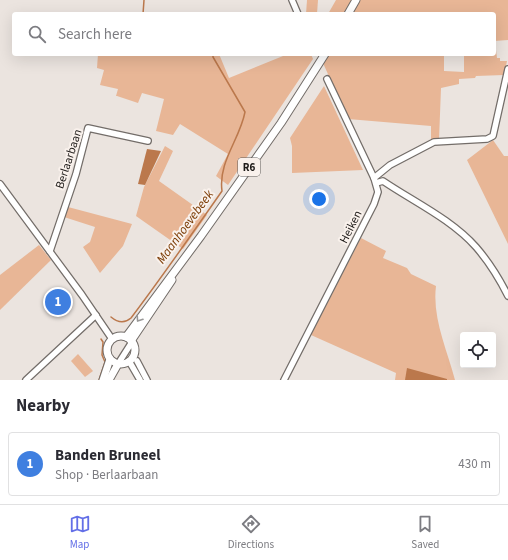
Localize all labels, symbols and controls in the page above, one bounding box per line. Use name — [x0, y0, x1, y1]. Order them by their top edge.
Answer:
search box — [12, 12, 496, 56]
icon: search — [26, 23, 48, 45]
text: Search here — [58, 24, 132, 45]
street label: Berlaarbaan — [51, 127, 87, 191]
road number: R6 — [238, 158, 260, 176]
water label: Maanhoevebeek — [152, 186, 218, 268]
your location — [309, 189, 329, 209]
street label: Heiken — [335, 208, 367, 246]
pin: 1 — [45, 287, 71, 317]
one-way arrow — [136, 315, 144, 322]
map controls — [460, 332, 496, 368]
button: locate — [460, 332, 496, 368]
text: Nearby — [16, 394, 70, 418]
text: Banden Bruneel — [55, 445, 160, 466]
text: 1 — [27, 455, 33, 473]
text: 430 m — [458, 455, 491, 473]
text: Shop · Berlaarbaan — [55, 466, 158, 484]
tab: Map — [69, 513, 91, 552]
tab: Directions — [228, 513, 274, 552]
tab: Saved — [411, 513, 439, 552]

